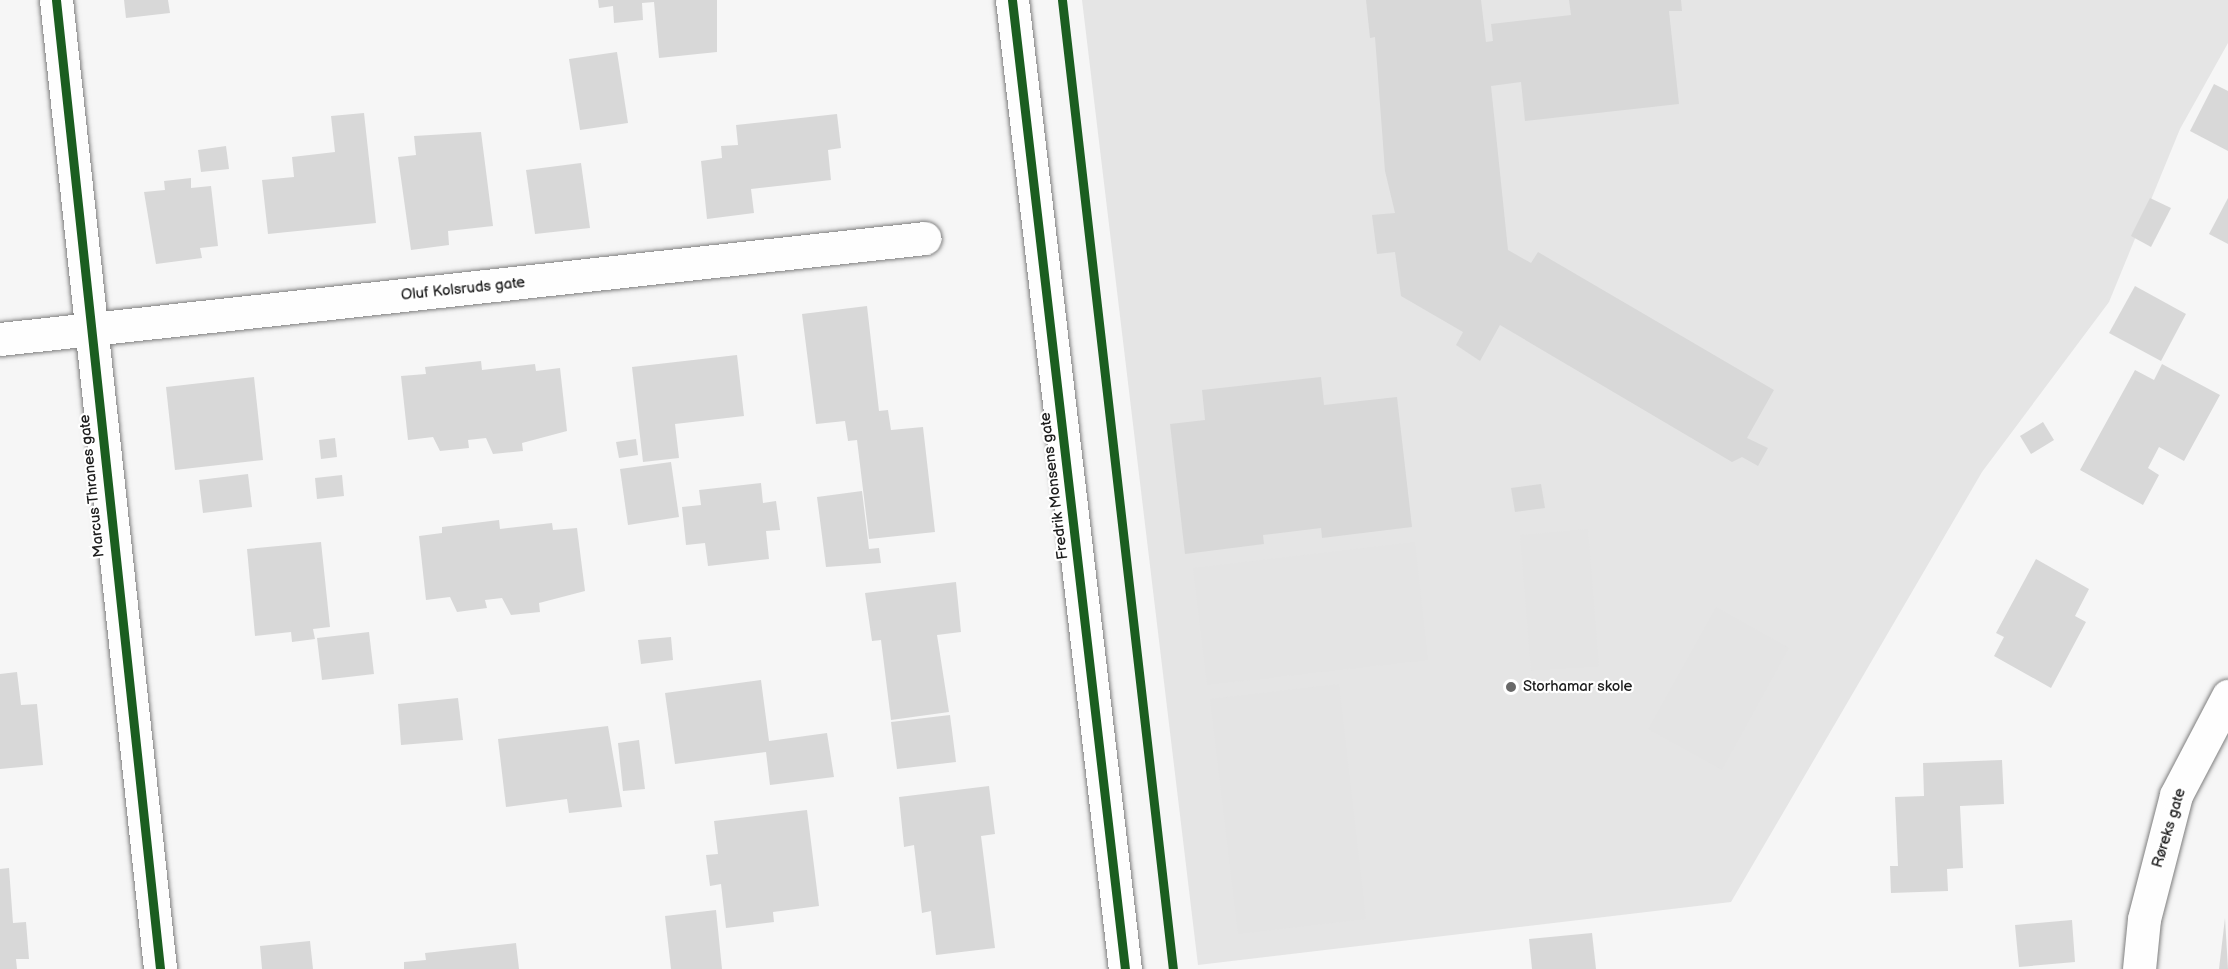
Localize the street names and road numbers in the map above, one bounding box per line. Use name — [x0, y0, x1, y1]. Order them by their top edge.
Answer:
street label: Oluf Kolsruds gate — [400, 274, 526, 304]
street label: Fredrik Monsens gate — [1036, 411, 1072, 561]
street label: Marcus Thranes gate — [76, 413, 108, 559]
street label: Røreks gate — [2148, 786, 2190, 870]

